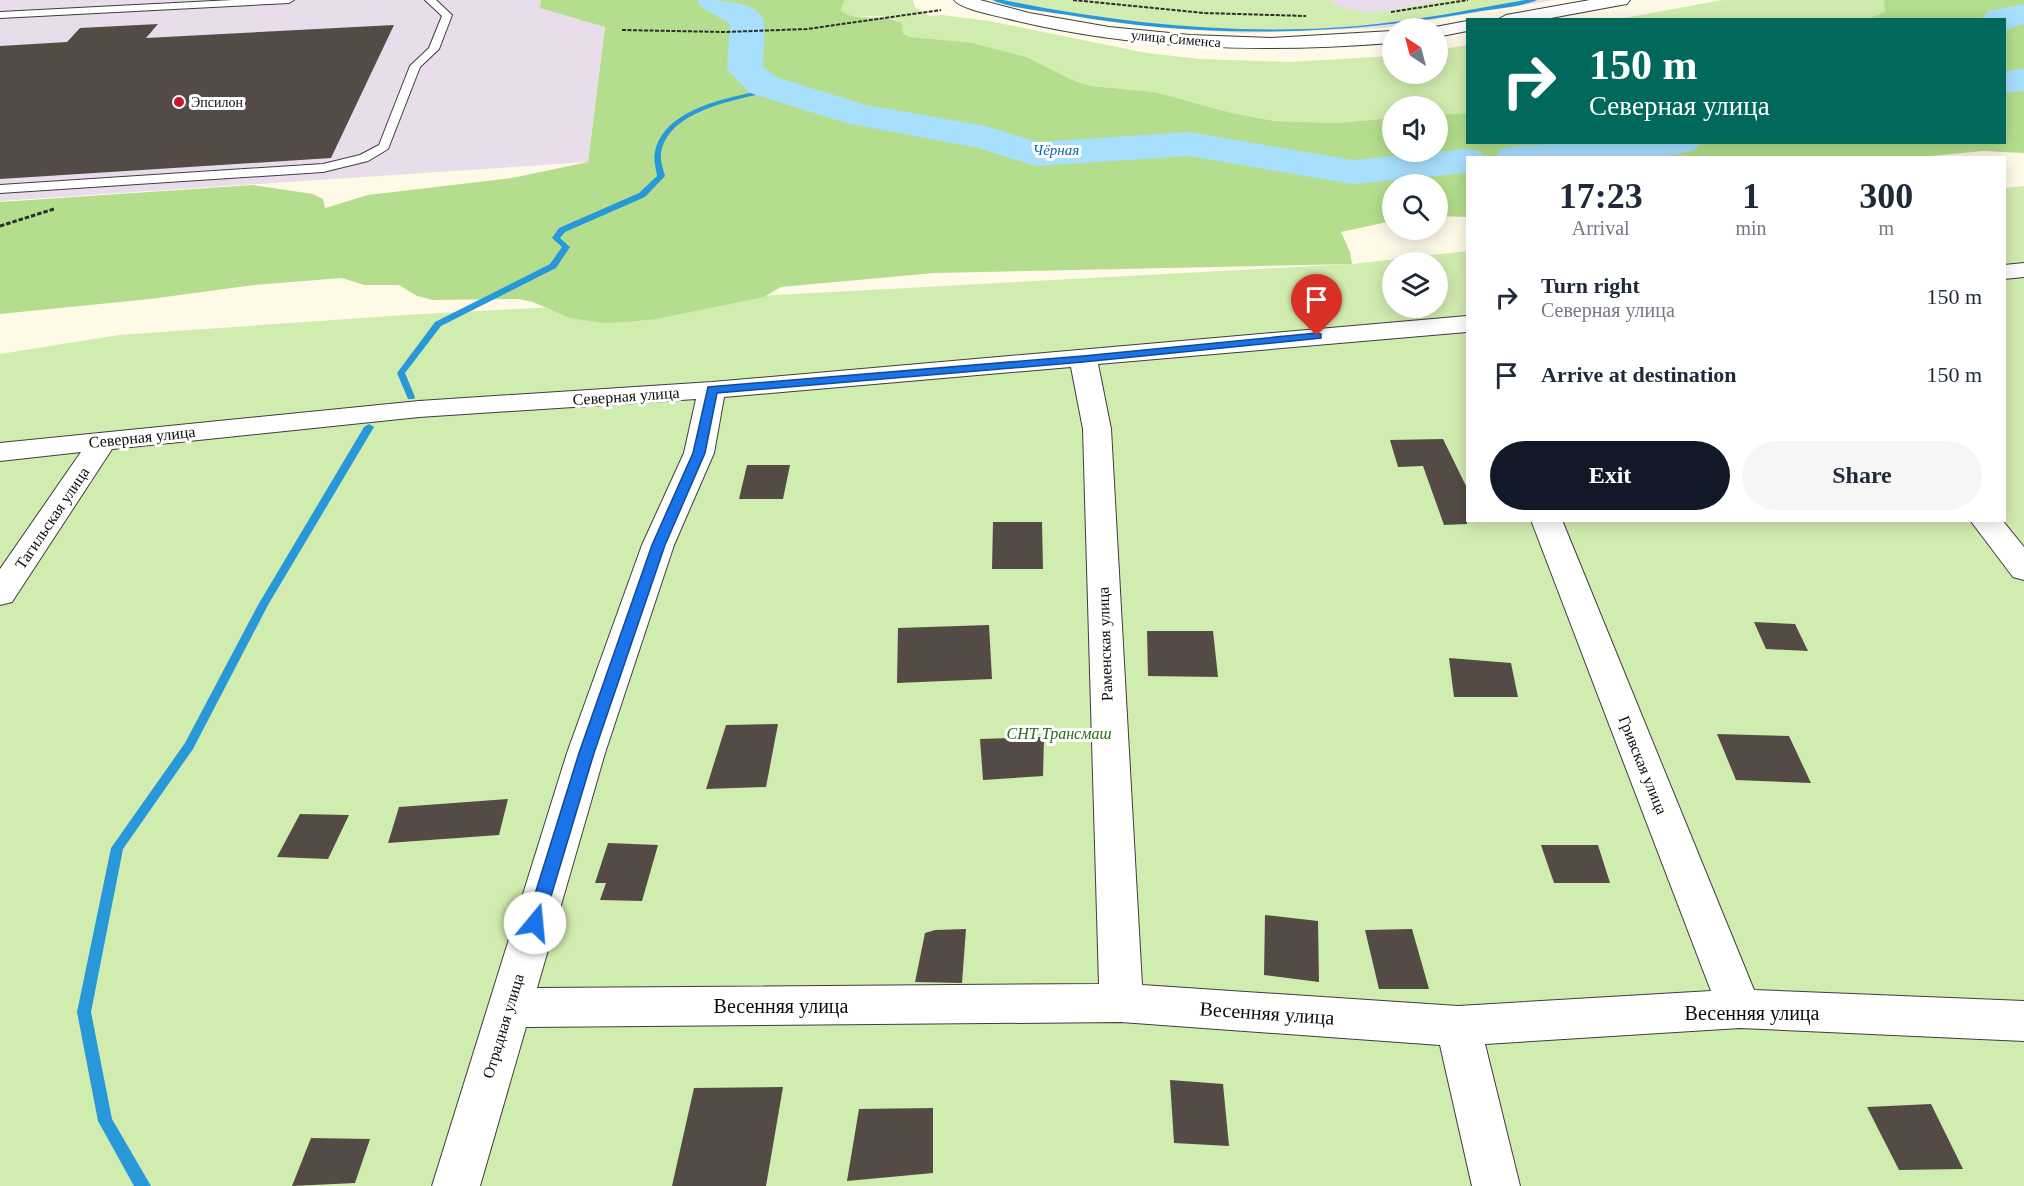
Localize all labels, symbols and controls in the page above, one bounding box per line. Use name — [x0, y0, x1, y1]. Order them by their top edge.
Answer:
north arrow — [1382, 18, 1448, 84]
map controls — [1382, 18, 1448, 318]
street label: улица Сименса — [1130, 28, 1222, 50]
icon: right — [1490, 42, 1568, 120]
text: 150 m — [1589, 42, 1698, 88]
text: Северная улица — [1589, 91, 1770, 121]
marker: Эпсилон — [172, 95, 186, 109]
place label: Эпсилон — [191, 95, 243, 110]
button: sound — [1382, 96, 1448, 162]
water label: Чёрная — [1033, 142, 1079, 158]
button: search — [1382, 174, 1448, 240]
text: 17:23 — [1559, 176, 1643, 216]
text: 1 — [1742, 176, 1760, 216]
text: 300 — [1859, 176, 1913, 216]
text: Arrival — [1572, 217, 1630, 239]
text: min — [1735, 217, 1767, 239]
text: m — [1879, 217, 1894, 239]
button: layers — [1382, 252, 1448, 318]
text: Turn right — [1541, 273, 1640, 298]
pin — [1291, 274, 1342, 336]
icon: right — [1490, 281, 1523, 314]
icon: arrive — [1300, 283, 1333, 316]
text: 150 m — [1926, 284, 1982, 309]
text: Северная улица — [1541, 299, 1675, 321]
icon: arrive — [1490, 359, 1523, 392]
text: Arrive at destination — [1541, 362, 1737, 387]
text: 150 m — [1926, 362, 1982, 387]
street label: Северная улица — [572, 384, 680, 409]
street label: Северная улица — [88, 423, 196, 452]
button: Exit — [1490, 441, 1730, 510]
button: Share — [1742, 441, 1982, 510]
street label: Тагильская улица — [12, 464, 93, 573]
street label: Раменская улица — [1095, 587, 1116, 701]
street label: Гривская улица — [1615, 713, 1671, 817]
park label: СНТ Трансмаш — [1007, 725, 1111, 743]
position arrow — [503, 891, 567, 955]
street label: Отрадная улица — [479, 972, 528, 1081]
street label: Весенняя улица — [714, 995, 849, 1018]
street label: Весенняя улица — [1199, 997, 1335, 1030]
street label: Весенняя улица — [1685, 1002, 1820, 1025]

